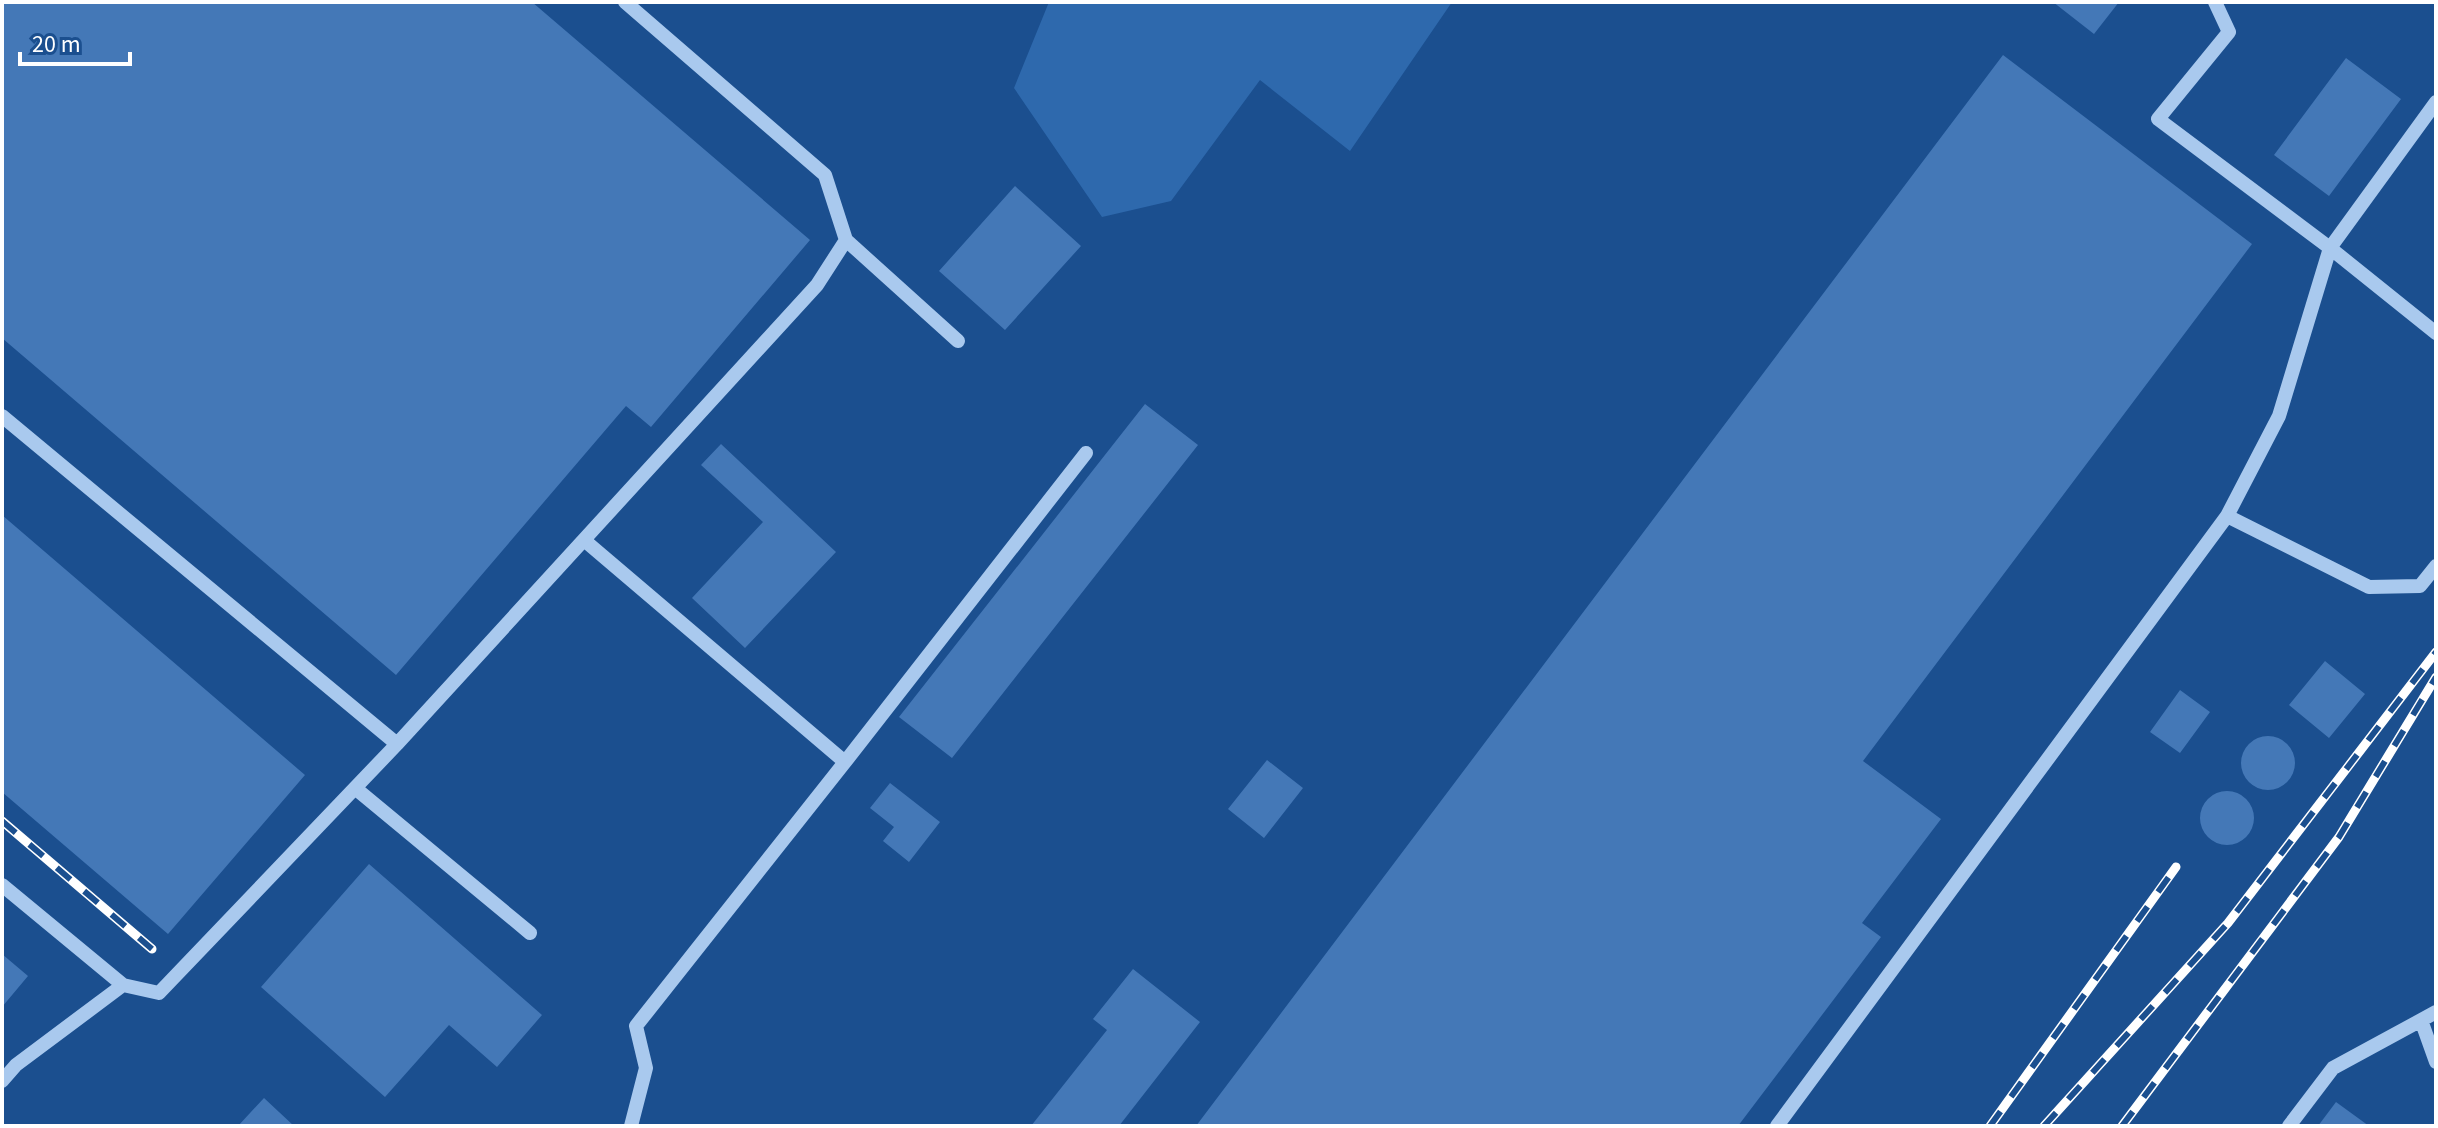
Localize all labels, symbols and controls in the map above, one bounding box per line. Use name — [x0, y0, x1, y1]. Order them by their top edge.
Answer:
scale bar — [20, 16, 130, 66]
text: 20 m — [32, 27, 81, 62]

